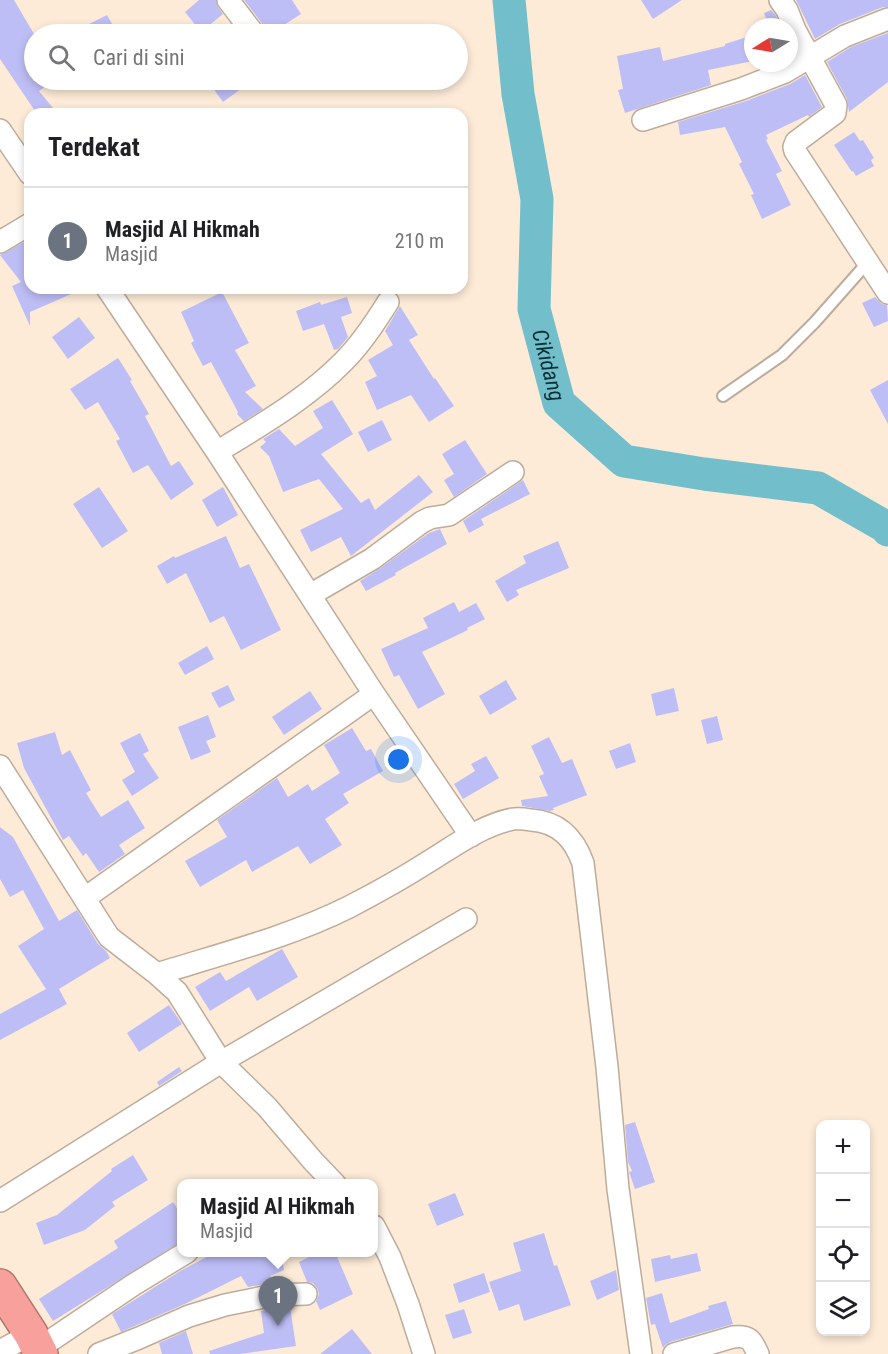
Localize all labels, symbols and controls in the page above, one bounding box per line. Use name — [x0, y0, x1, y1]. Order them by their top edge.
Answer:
north arrow — [744, 18, 798, 72]
search box — [24, 24, 468, 90]
icon: search — [45, 41, 78, 74]
text: Cari di sini — [93, 45, 185, 70]
text: Terdekat — [48, 132, 140, 162]
text: Masjid Al Hikmah — [105, 217, 260, 242]
text: 1 — [62, 229, 73, 253]
text: 210 m — [395, 229, 444, 253]
text: Masjid — [105, 242, 158, 266]
water label: Cikidang — [527, 326, 570, 404]
your location — [384, 745, 413, 774]
map controls — [816, 1120, 870, 1336]
button: + — [816, 1120, 870, 1174]
button: − — [816, 1174, 870, 1228]
popup — [177, 1179, 378, 1257]
text: Masjid Al Hikmah — [200, 1194, 355, 1219]
text: Masjid — [200, 1219, 253, 1243]
button: locate — [816, 1228, 870, 1282]
pin: 1 — [258, 1276, 298, 1326]
button: layers — [816, 1282, 870, 1336]

